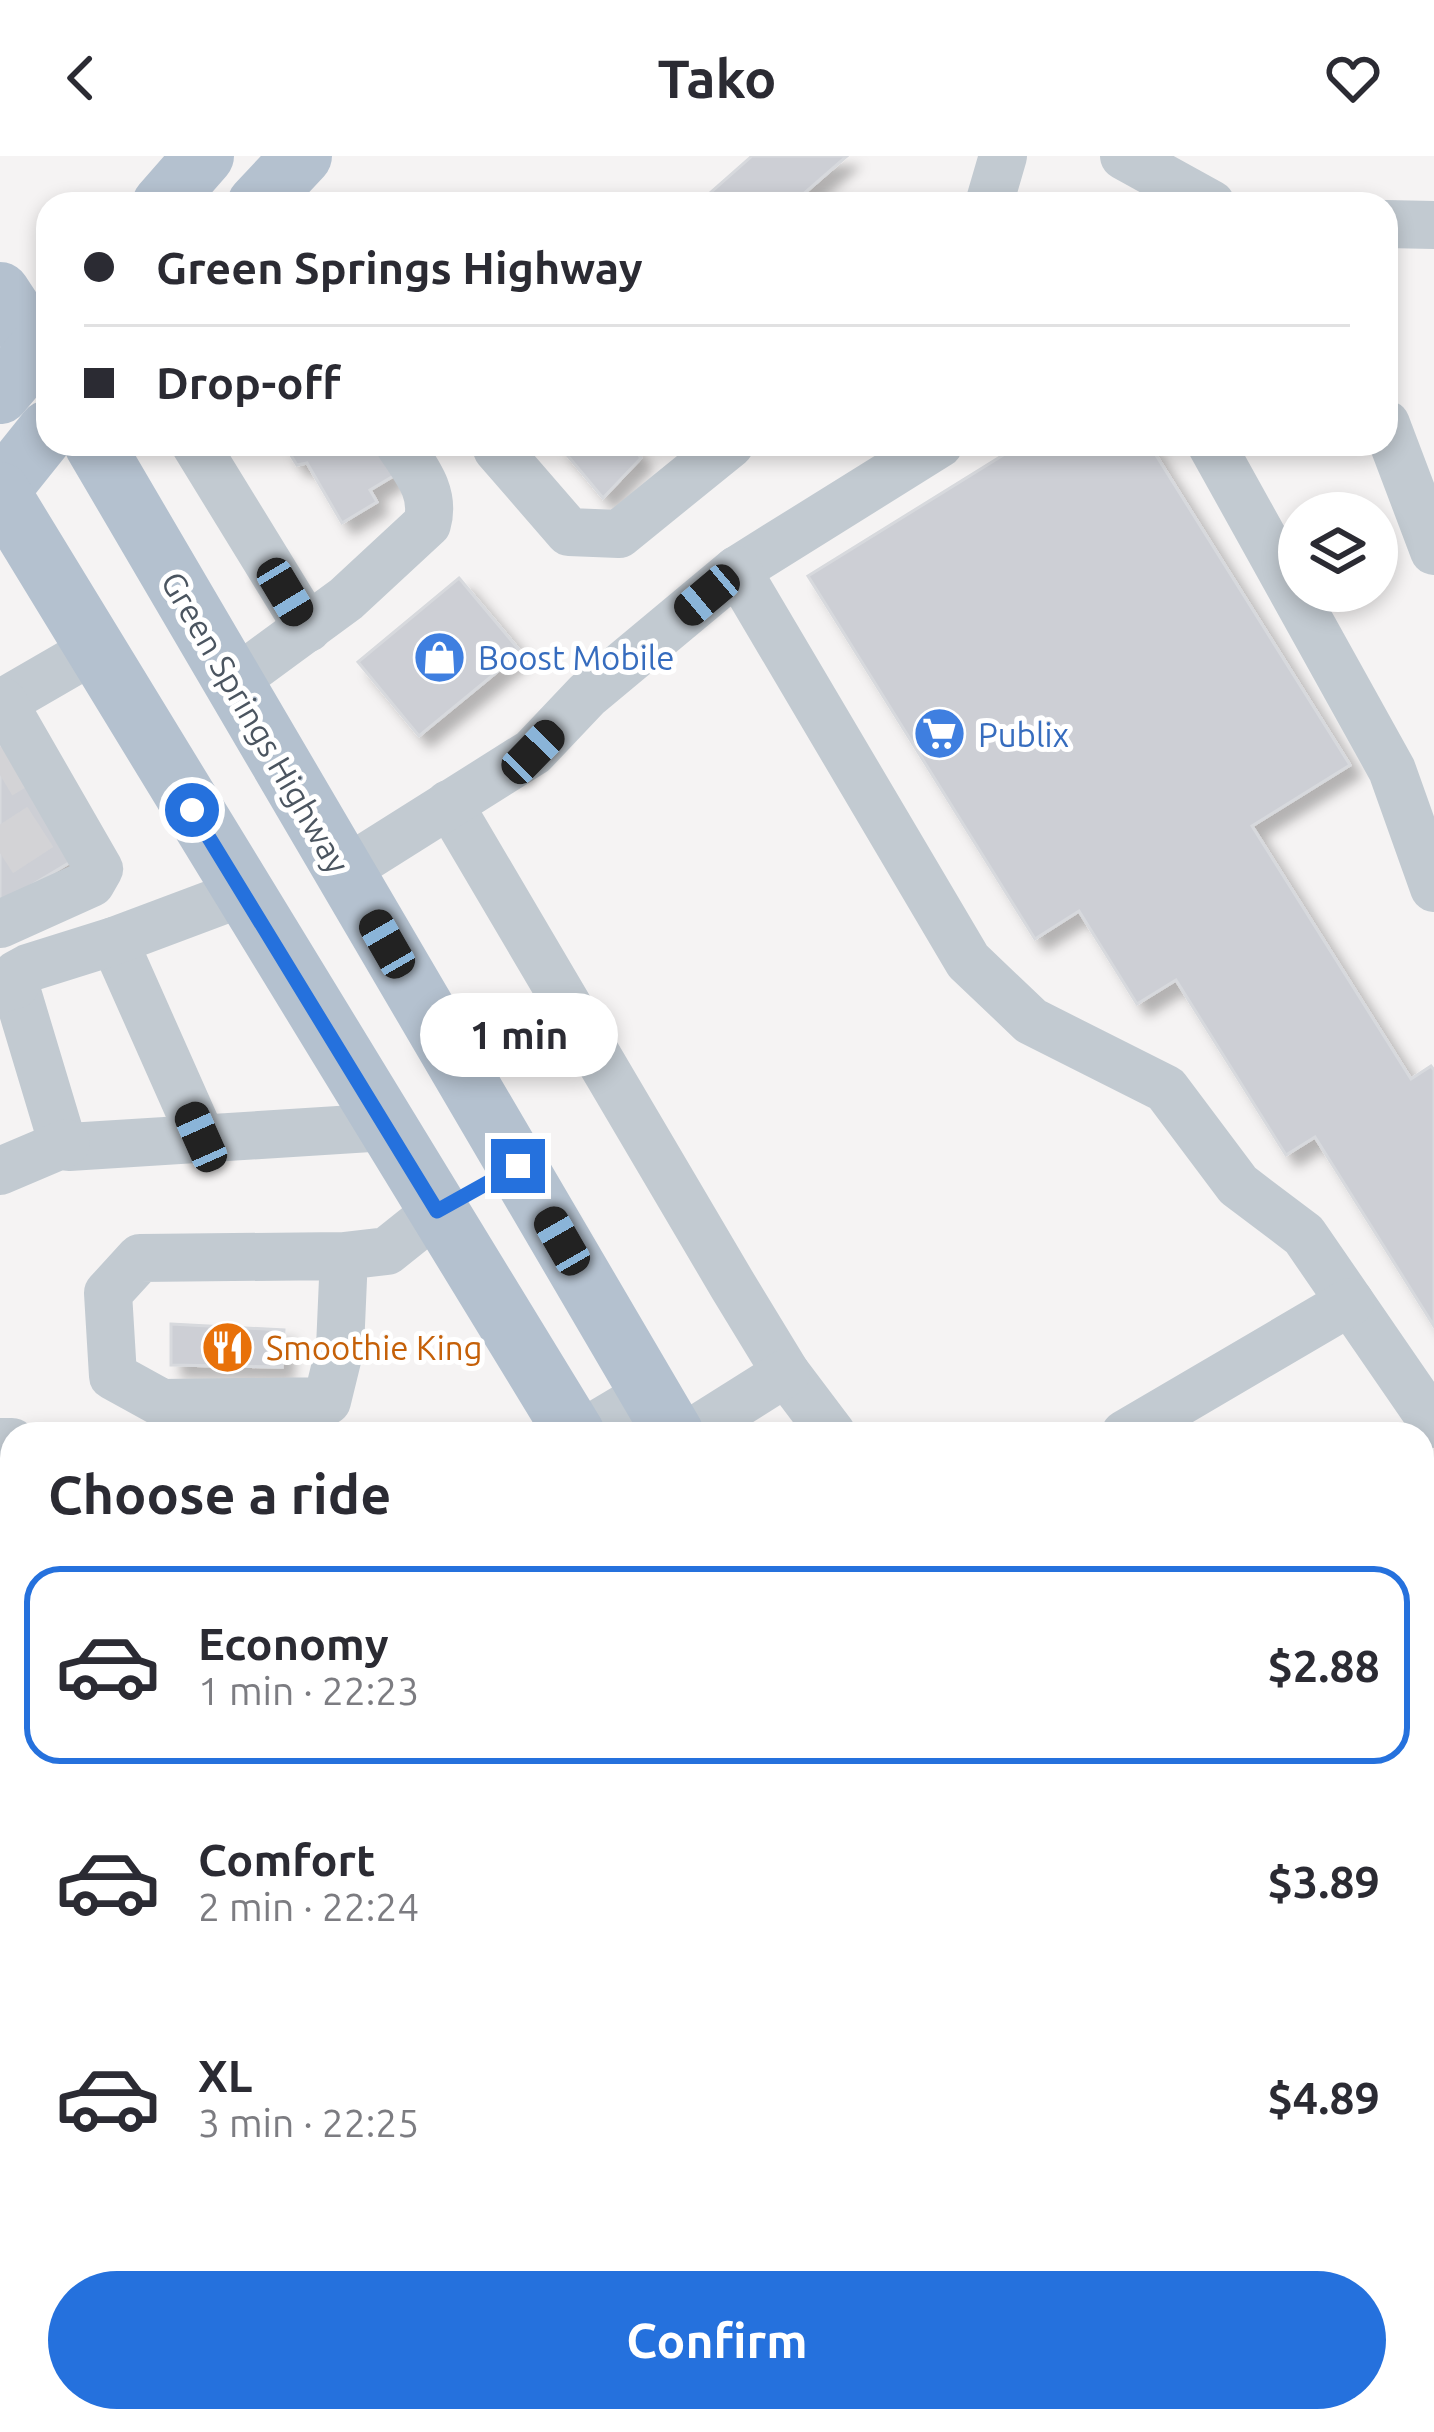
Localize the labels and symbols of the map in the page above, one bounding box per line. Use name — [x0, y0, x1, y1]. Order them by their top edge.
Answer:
car — [251, 552, 319, 632]
car — [668, 558, 746, 632]
street label: Green Springs Highway — [155, 565, 357, 879]
shop icon: Boost Mobile — [411, 629, 467, 685]
place label: Boost Mobile — [478, 639, 675, 676]
supermarket icon: Publix — [911, 706, 967, 762]
car — [495, 714, 571, 790]
place label: Publix — [978, 716, 1069, 753]
route start — [165, 783, 219, 837]
car — [353, 904, 421, 984]
callout: 1 min — [419, 992, 617, 1076]
car — [170, 1097, 232, 1177]
route end — [491, 1139, 545, 1193]
car — [528, 1201, 596, 1281]
restaurant icon: Smoothie King — [199, 1319, 255, 1375]
place label: Smoothie King — [266, 1329, 483, 1366]

